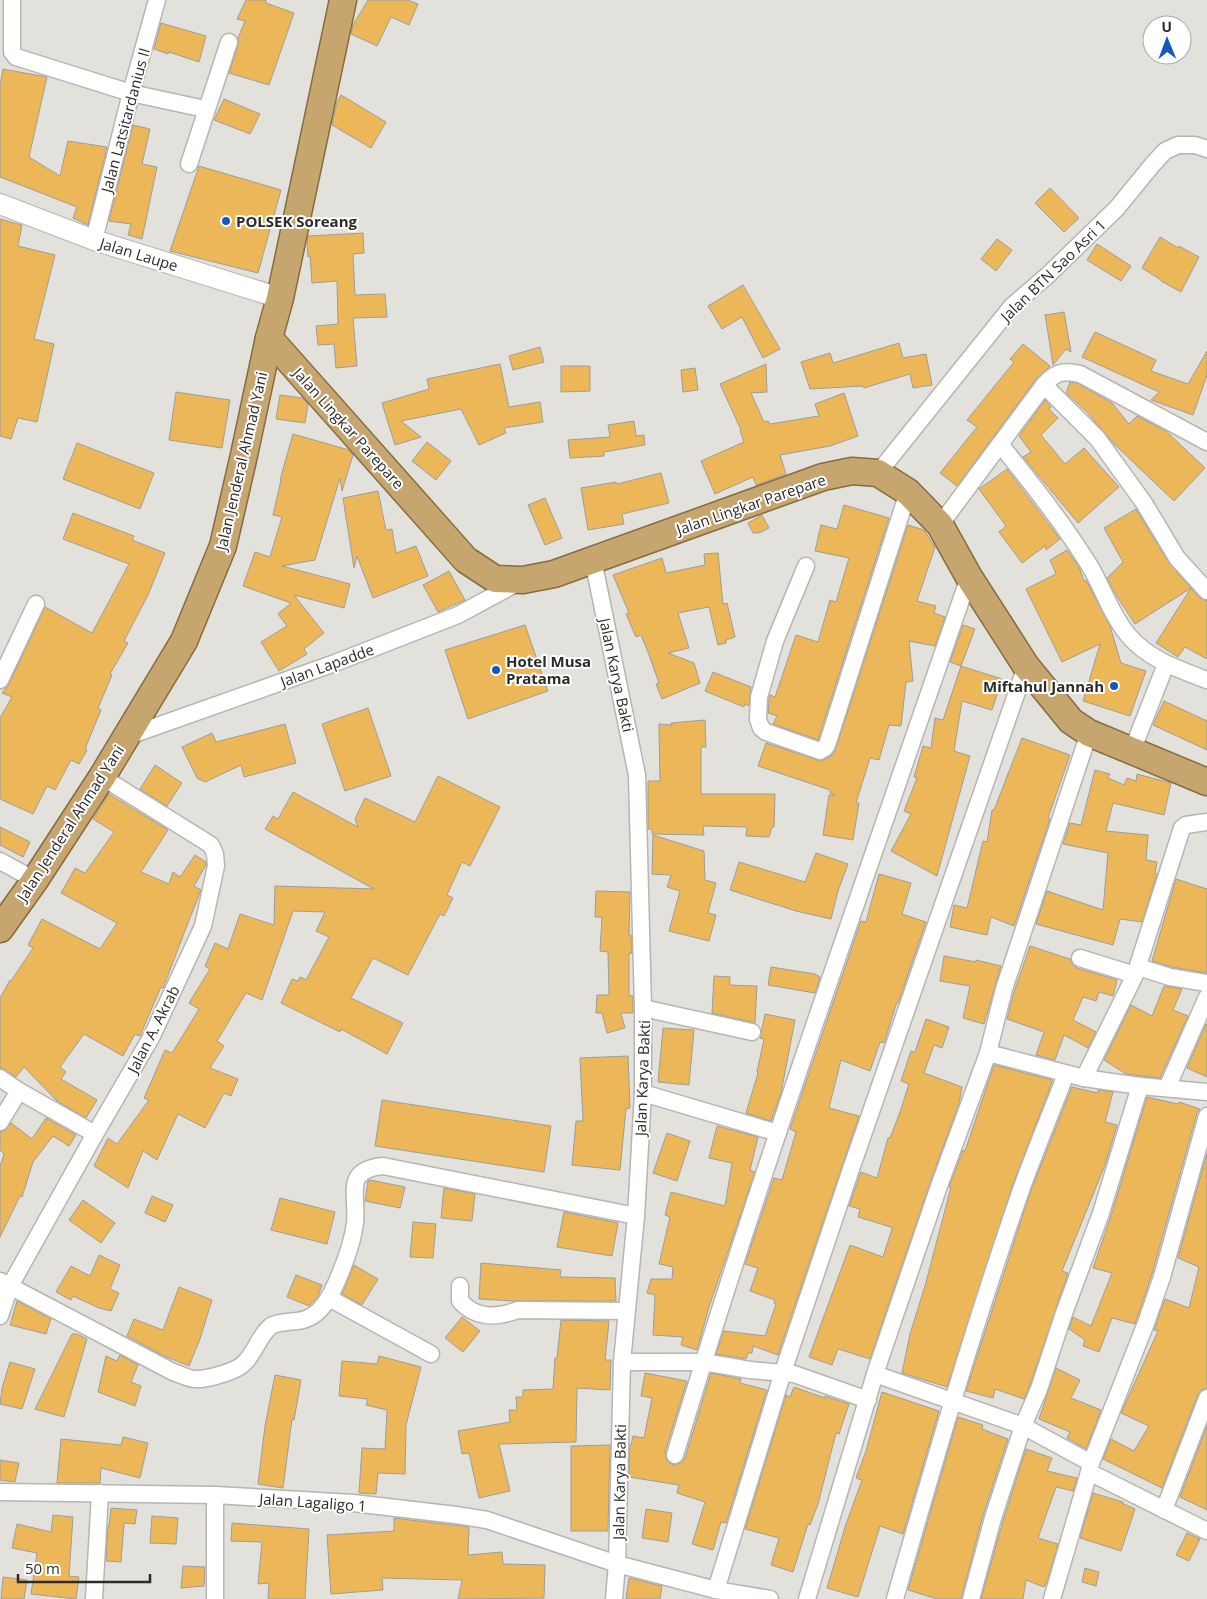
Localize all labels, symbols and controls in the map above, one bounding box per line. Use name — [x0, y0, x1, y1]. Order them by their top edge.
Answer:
north arrow — [1142, 15, 1192, 65]
text: U — [1161, 17, 1172, 36]
street label: Jalan Latsitardanius II — [96, 45, 154, 196]
place label: POLSEK Soreang — [236, 211, 357, 231]
street label: Jalan BTN Sao Asri 1 — [995, 214, 1110, 327]
marker: POLSEK Soreang — [220, 215, 232, 227]
street label: Jalan Laupe — [96, 232, 180, 275]
street label: Jalan Lingkar Parepare — [288, 362, 409, 493]
street label: Jalan Jenderal Ahmad Yani — [210, 370, 271, 554]
street label: Jalan Lingkar Parepare — [672, 469, 828, 540]
street label: Jalan Karya Bakti — [595, 614, 639, 734]
street label: Jalan Lapadde — [276, 639, 376, 692]
place label: Hotel Musa Pratama — [506, 651, 591, 688]
marker: Hotel Musa Pratama — [490, 664, 502, 676]
place label: Miftahul Jannah — [983, 676, 1104, 696]
marker: Miftahul Jannah — [1108, 680, 1120, 692]
street label: Jalan Jenderal Ahmad Yani — [11, 741, 128, 907]
street label: Jalan A. Akrab — [121, 982, 184, 1078]
street label: Jalan Karya Bakti — [630, 1020, 654, 1138]
street label: Jalan Karya Bakti — [608, 1424, 630, 1542]
street label: Jalan Lagaligo 1 — [257, 1488, 367, 1516]
scale bar — [18, 1552, 150, 1584]
text: 50 m — [25, 1558, 60, 1578]

